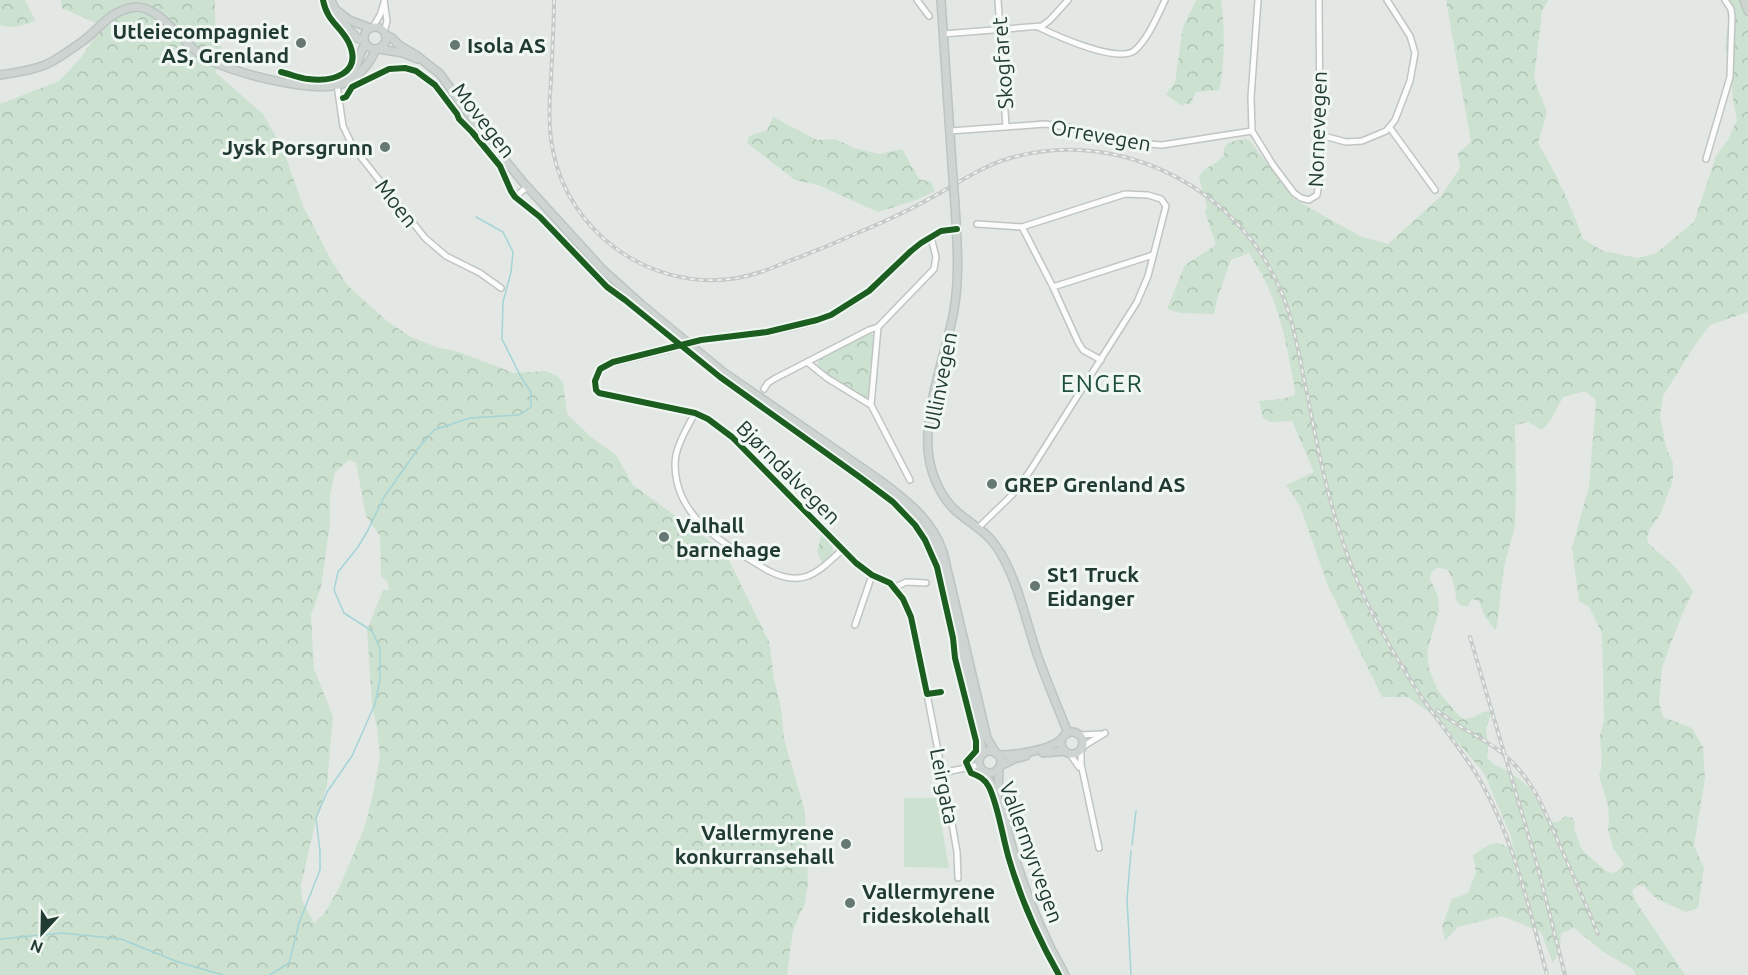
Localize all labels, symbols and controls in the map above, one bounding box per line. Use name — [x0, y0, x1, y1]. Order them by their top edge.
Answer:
street label: Skogfaret — [987, 16, 1017, 110]
place label: Utleiecompagniet AS, Grenland — [113, 19, 289, 67]
place label: Isola AS — [467, 33, 546, 57]
marker: Utleiecompagniet AS, Grenland — [294, 36, 308, 50]
marker: Isola AS — [448, 38, 462, 52]
street label: Nornevegen — [1303, 70, 1331, 188]
street label: Movegen — [447, 78, 521, 162]
street label: Orrevegen — [1049, 114, 1153, 156]
place label: Jysk Porsgrunn — [222, 135, 373, 159]
marker: Jysk Porsgrunn — [378, 140, 392, 154]
street label: Moen — [371, 174, 423, 232]
street label: Ullinvegen — [919, 330, 961, 432]
district label: ENGER — [1061, 370, 1143, 397]
street label: Bjørndalvegen — [732, 415, 846, 529]
place label: GREP Grenland AS — [1004, 472, 1185, 496]
marker: GREP Grenland AS — [985, 477, 999, 491]
place label: Valhall barnehage — [676, 513, 781, 561]
marker: Valhall barnehage — [657, 530, 671, 544]
place label: St1 Truck Eidanger — [1047, 562, 1139, 610]
marker: St1 Truck Eidanger — [1028, 579, 1042, 593]
street label: Leirgata — [926, 746, 964, 826]
street label: Vallermyrvegen — [995, 778, 1069, 926]
place label: Vallermyrene konkurransehall — [675, 820, 834, 868]
marker: Vallermyrene konkurransehall — [839, 837, 853, 851]
place label: Vallermyrene rideskolehall — [862, 879, 995, 927]
marker: Vallermyrene rideskolehall — [843, 896, 857, 910]
north arrow — [12, 903, 72, 963]
text: N — [27, 936, 45, 957]

